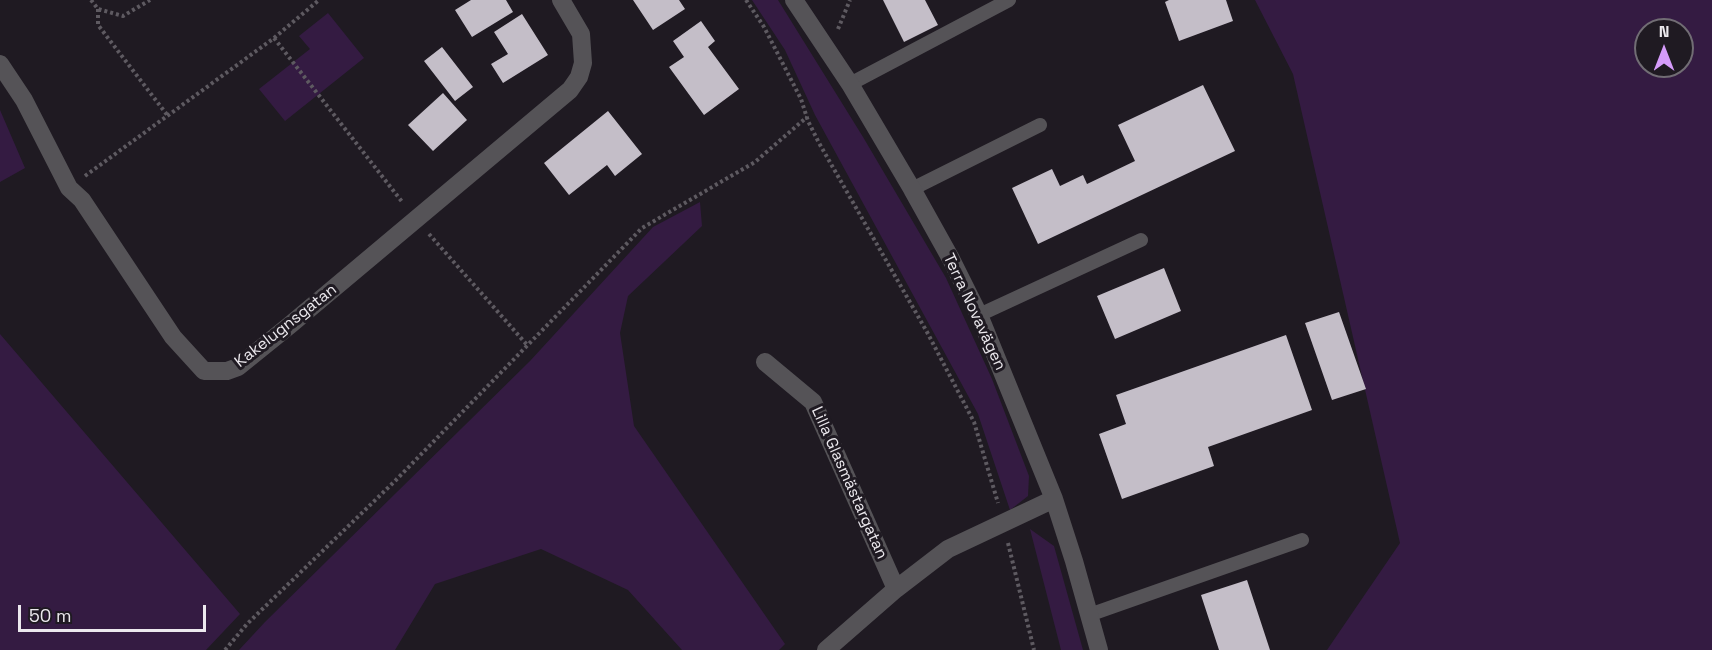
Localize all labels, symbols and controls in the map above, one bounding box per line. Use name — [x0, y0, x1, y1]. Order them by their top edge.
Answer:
north arrow — [1634, 18, 1694, 78]
text: N — [1659, 21, 1669, 42]
street label: Terra Novavägen — [939, 251, 1009, 373]
street label: Kakelugnsgatan — [231, 280, 341, 372]
street label: Lilla Glasmästargatan — [807, 404, 891, 562]
scale bar — [21, 593, 208, 631]
text: 50 m — [29, 604, 71, 627]

